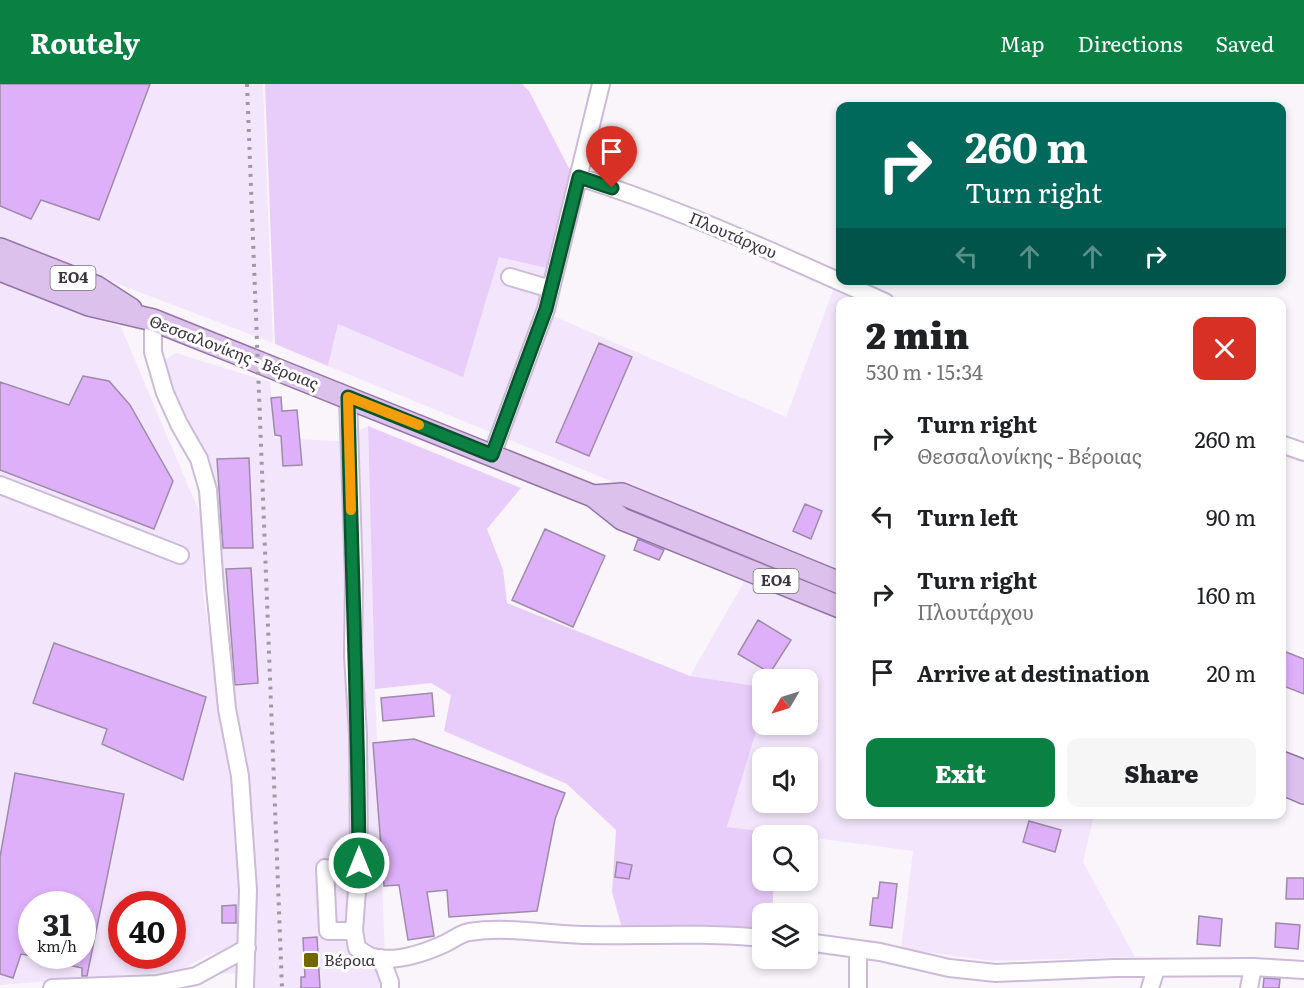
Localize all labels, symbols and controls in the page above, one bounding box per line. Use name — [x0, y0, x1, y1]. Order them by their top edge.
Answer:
text: Routely — [30, 21, 140, 63]
text: Map — [1000, 27, 1045, 58]
text: Directions — [1078, 27, 1183, 58]
text: Saved — [1216, 27, 1274, 58]
text: 260 m — [965, 114, 1088, 176]
pin — [586, 126, 637, 188]
icon: right — [866, 126, 944, 204]
icon: arrive — [595, 135, 628, 168]
text: Turn right — [965, 171, 1102, 211]
street label: Πλουτάρχου — [686, 205, 781, 263]
icon: left — [950, 240, 983, 273]
icon: ahead — [1013, 240, 1046, 273]
icon: ahead — [1076, 240, 1109, 273]
icon: right — [1139, 240, 1172, 273]
road number: ΕΟ4 — [50, 266, 96, 290]
text: 2 min — [866, 307, 969, 360]
street label: Θεσσαλονίκης - Βέροιας — [146, 308, 323, 395]
button: close — [1193, 317, 1256, 380]
text: 530 m · 15:34 — [866, 356, 983, 386]
text: Turn right — [917, 407, 1037, 440]
icon: right — [866, 422, 899, 455]
text: 260 m — [1195, 422, 1256, 455]
text: Θεσσαλονίκης - Βέροιας — [917, 440, 1142, 470]
icon: left — [866, 500, 899, 533]
text: Turn left — [917, 500, 1018, 533]
text: 90 m — [1206, 500, 1256, 533]
text: Turn right — [917, 563, 1037, 596]
road number: ΕΟ4 — [754, 569, 798, 593]
icon: right — [866, 578, 899, 611]
text: 160 m — [1197, 578, 1256, 611]
text: Πλουτάρχου — [917, 596, 1034, 626]
icon: arrive — [866, 656, 899, 689]
text: Arrive at destination — [917, 656, 1150, 689]
text: 20 m — [1206, 656, 1256, 689]
north arrow — [752, 669, 818, 735]
map controls — [752, 669, 818, 969]
button: Exit — [866, 738, 1055, 807]
button: Share — [1067, 738, 1256, 807]
button: sound — [752, 747, 818, 813]
button: search — [752, 825, 818, 891]
position arrow — [327, 831, 391, 895]
speed limit sign: 40 — [108, 891, 186, 969]
text: 31 — [42, 901, 72, 945]
button: layers — [752, 903, 818, 969]
text: km/h — [37, 934, 77, 957]
place label: Βέροια — [324, 947, 376, 971]
marker: Βέροια — [302, 951, 320, 969]

